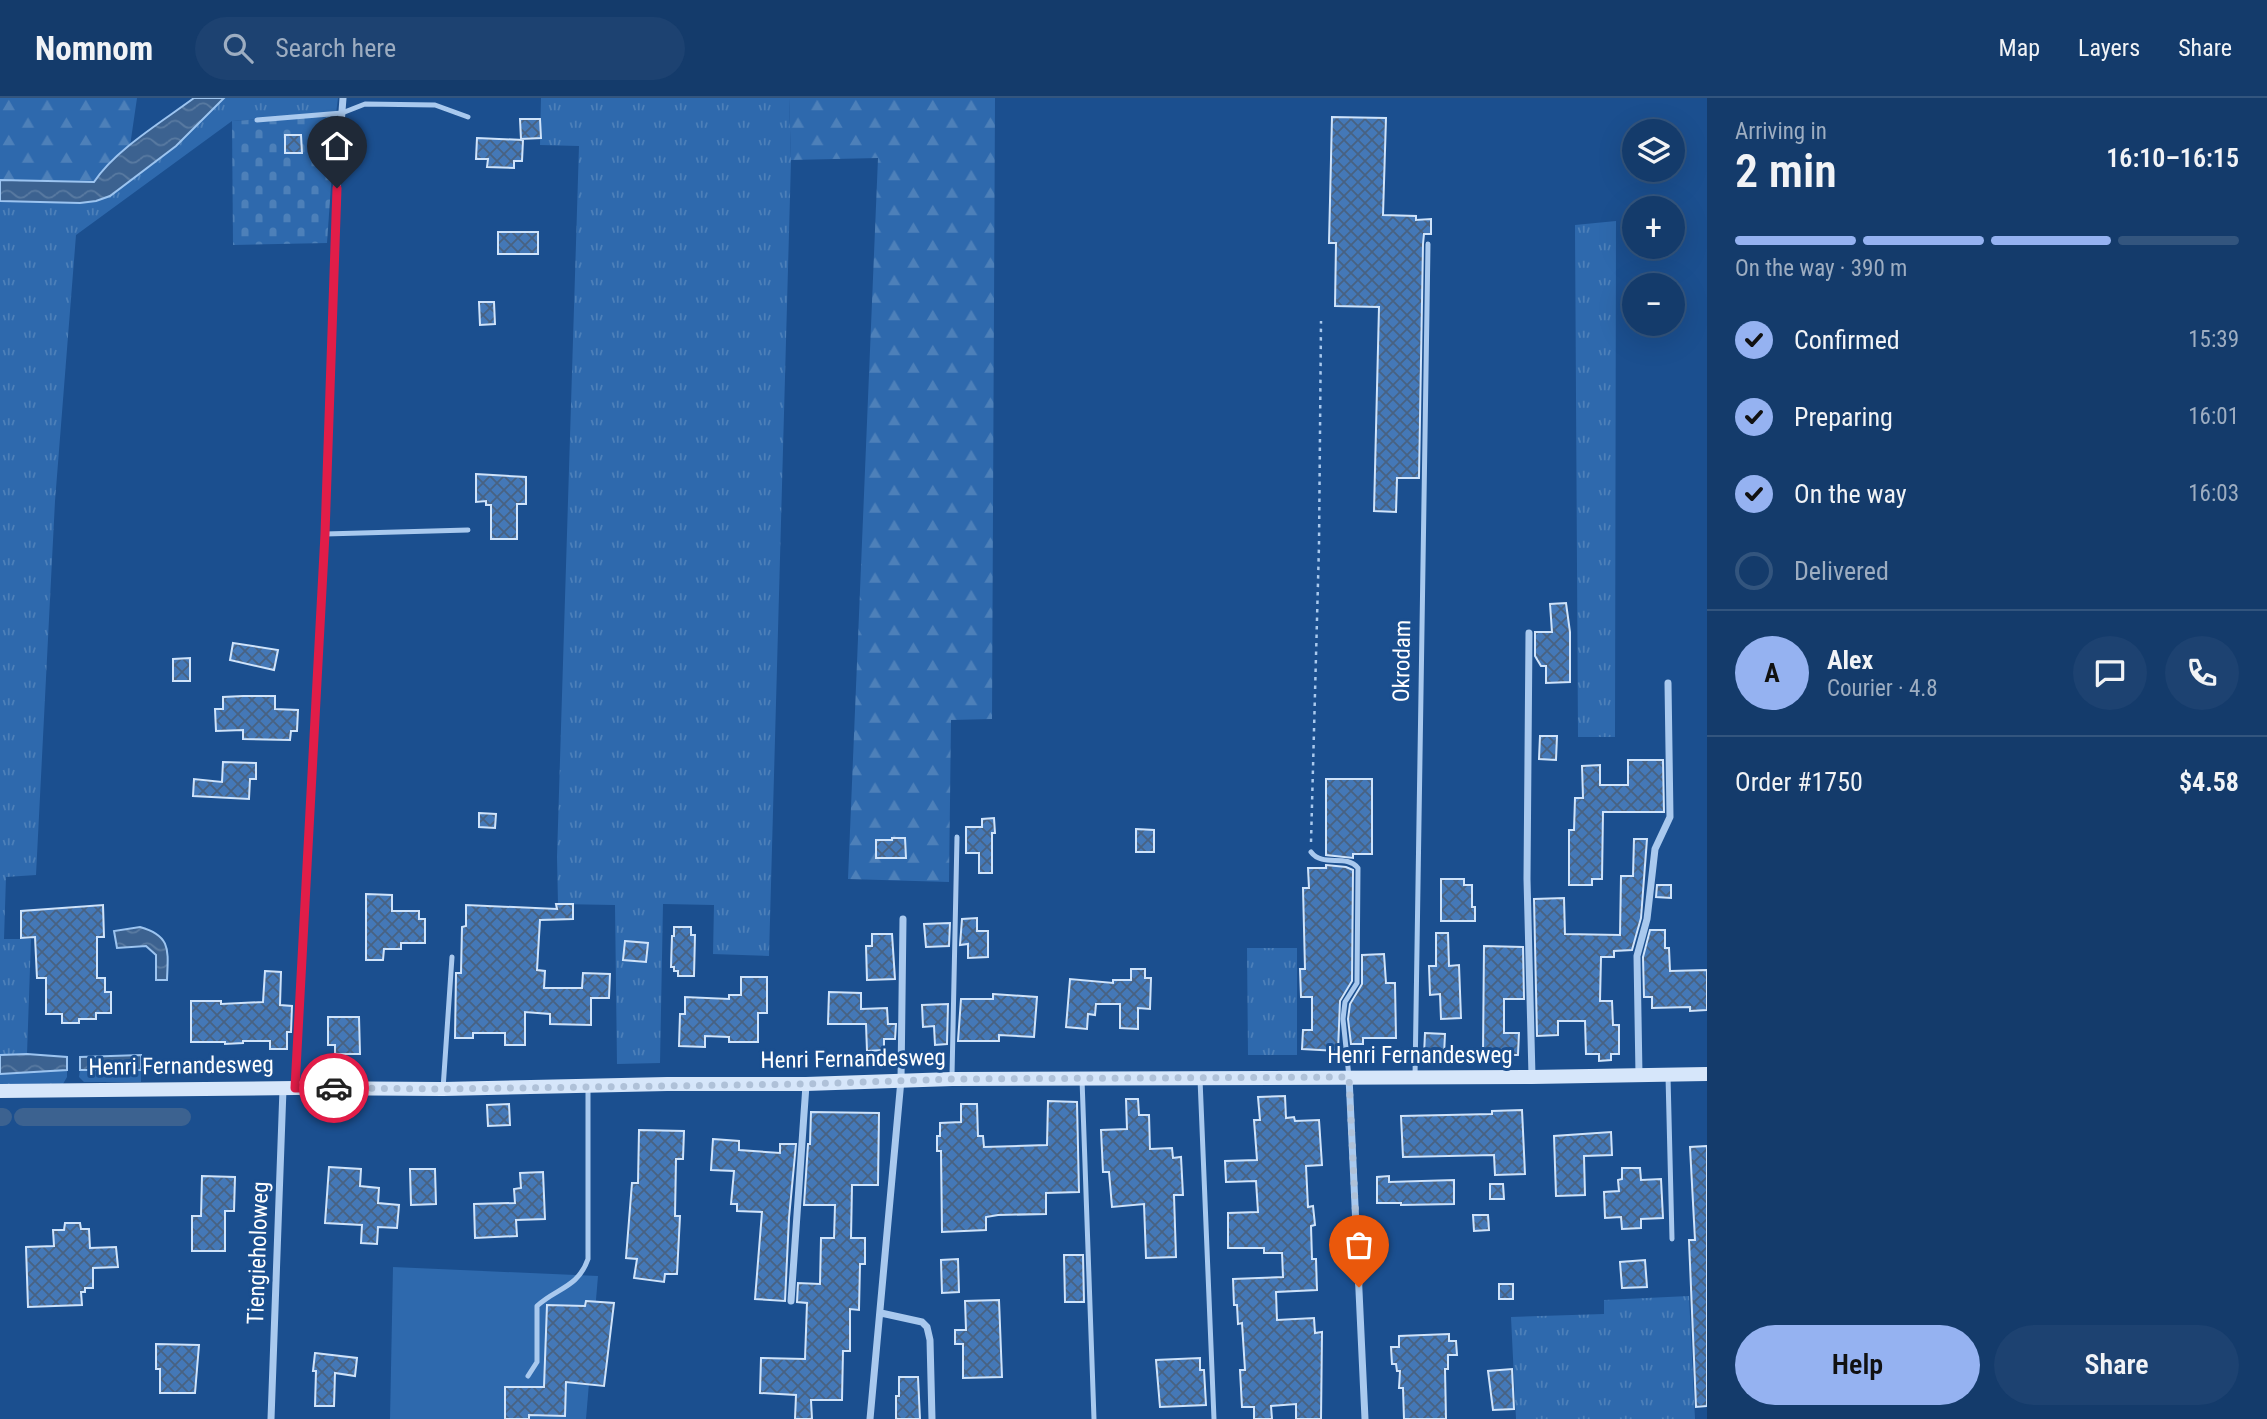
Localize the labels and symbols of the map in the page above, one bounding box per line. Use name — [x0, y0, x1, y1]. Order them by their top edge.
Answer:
pin — [307, 116, 367, 188]
street label: Okrodam — [1388, 620, 1416, 702]
street label: Henri Fernandesweg — [1327, 1042, 1513, 1069]
street label: Henri Fernandesweg — [760, 1044, 946, 1074]
street label: Henri Fernandesweg — [88, 1051, 274, 1081]
courier — [299, 1053, 369, 1123]
street label: Tiengieholoweg — [242, 1181, 274, 1325]
pin — [1329, 1215, 1389, 1287]

